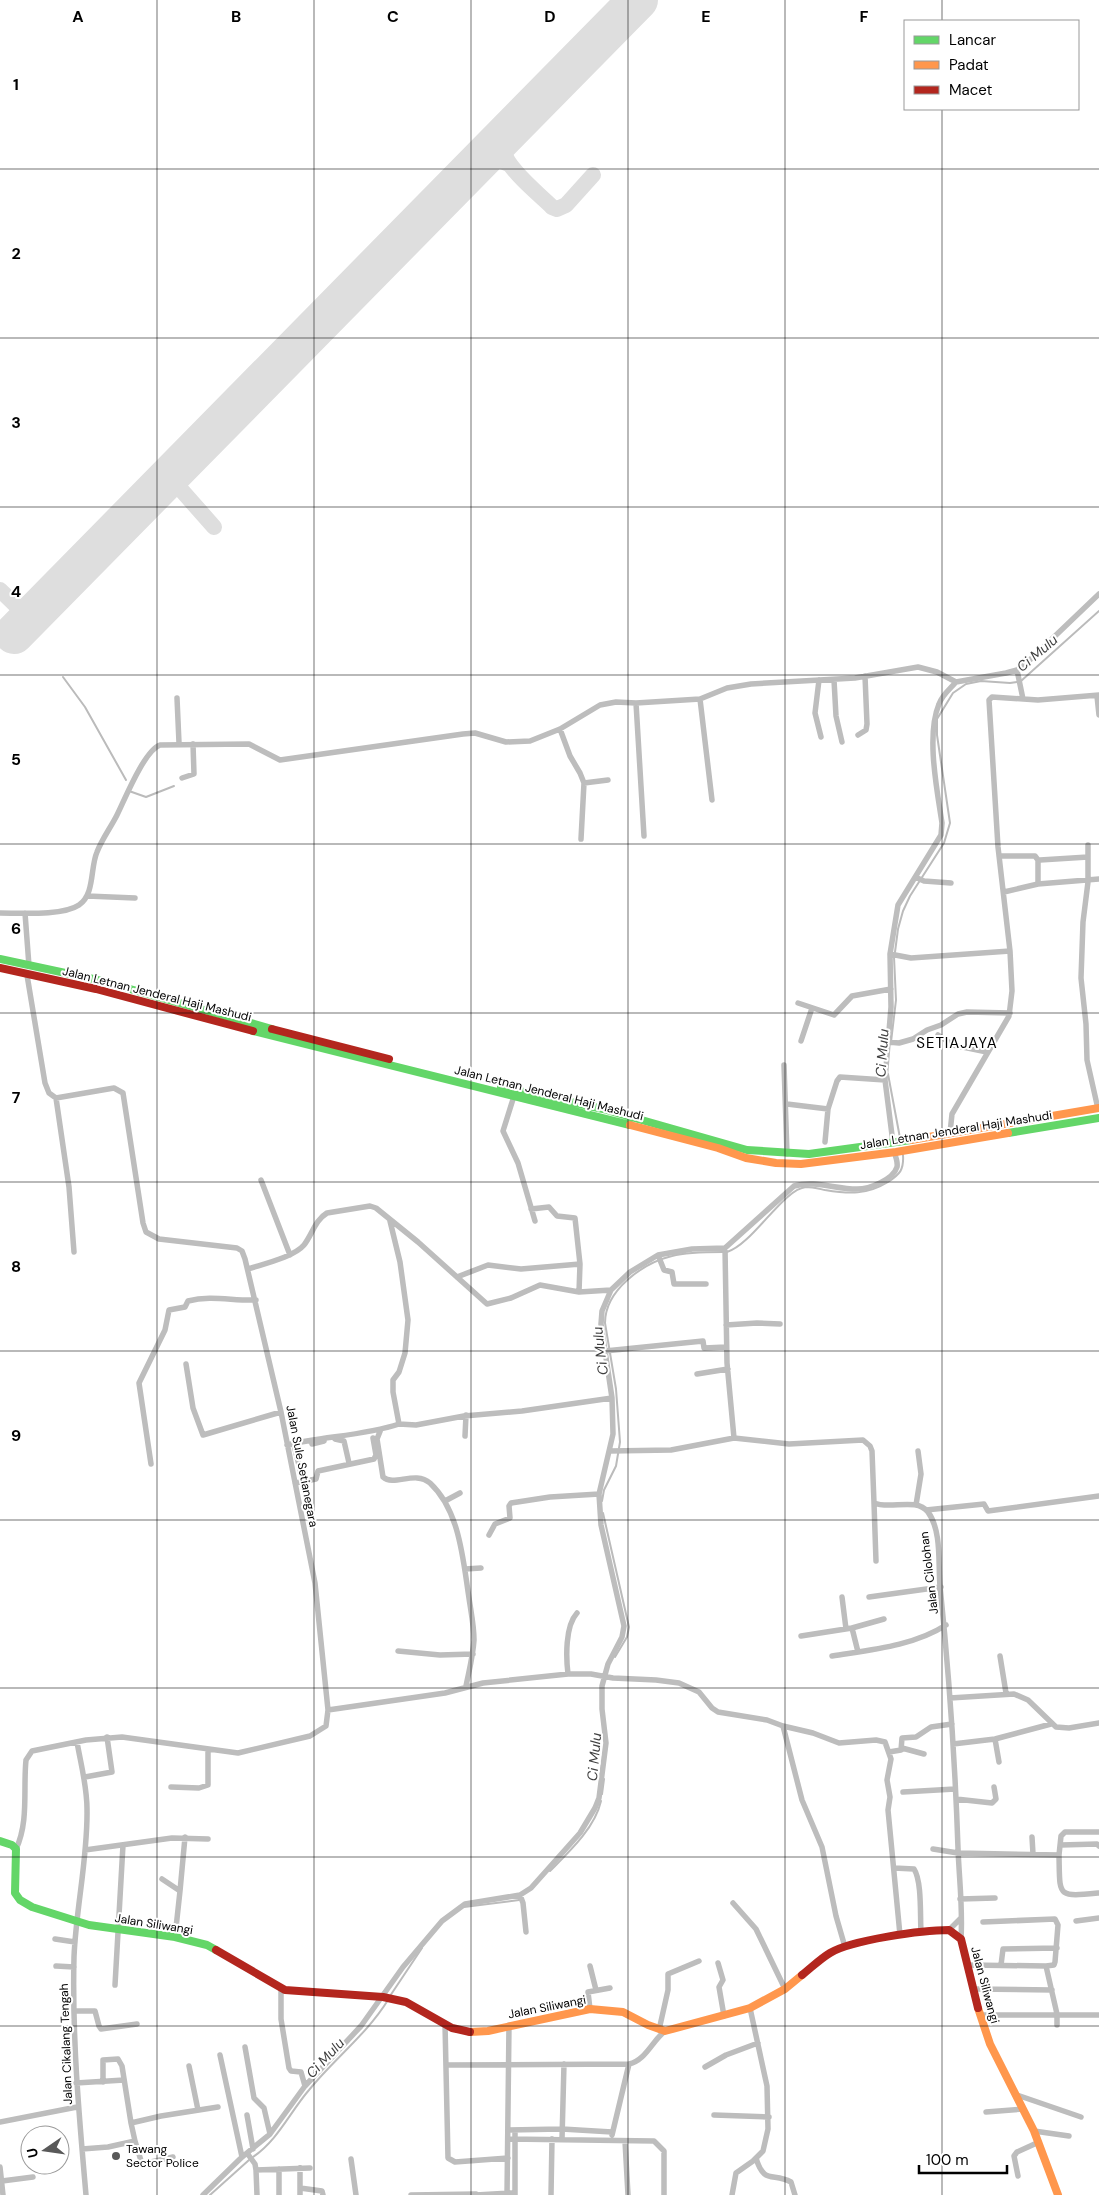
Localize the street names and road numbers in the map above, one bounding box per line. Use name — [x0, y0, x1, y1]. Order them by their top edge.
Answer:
street label: Jalan Letnan Jenderal Haji Mashudi — [61, 963, 253, 1025]
street label: Jalan Letnan Jenderal Haji Mashudi — [453, 1062, 645, 1124]
street label: Jalan Letnan Jenderal Haji Mashudi — [859, 1107, 1053, 1153]
street label: Jalan Sule Setianegara — [282, 1404, 322, 1528]
street label: Jalan Cilolohan — [916, 1531, 942, 1615]
street label: Jalan Siliwangi — [114, 1910, 194, 1938]
street label: Jalan Siliwangi — [967, 1945, 1003, 2025]
street label: Jalan Cikalang Tengah — [56, 1983, 76, 2105]
street label: Jalan Siliwangi — [507, 1992, 587, 2022]

